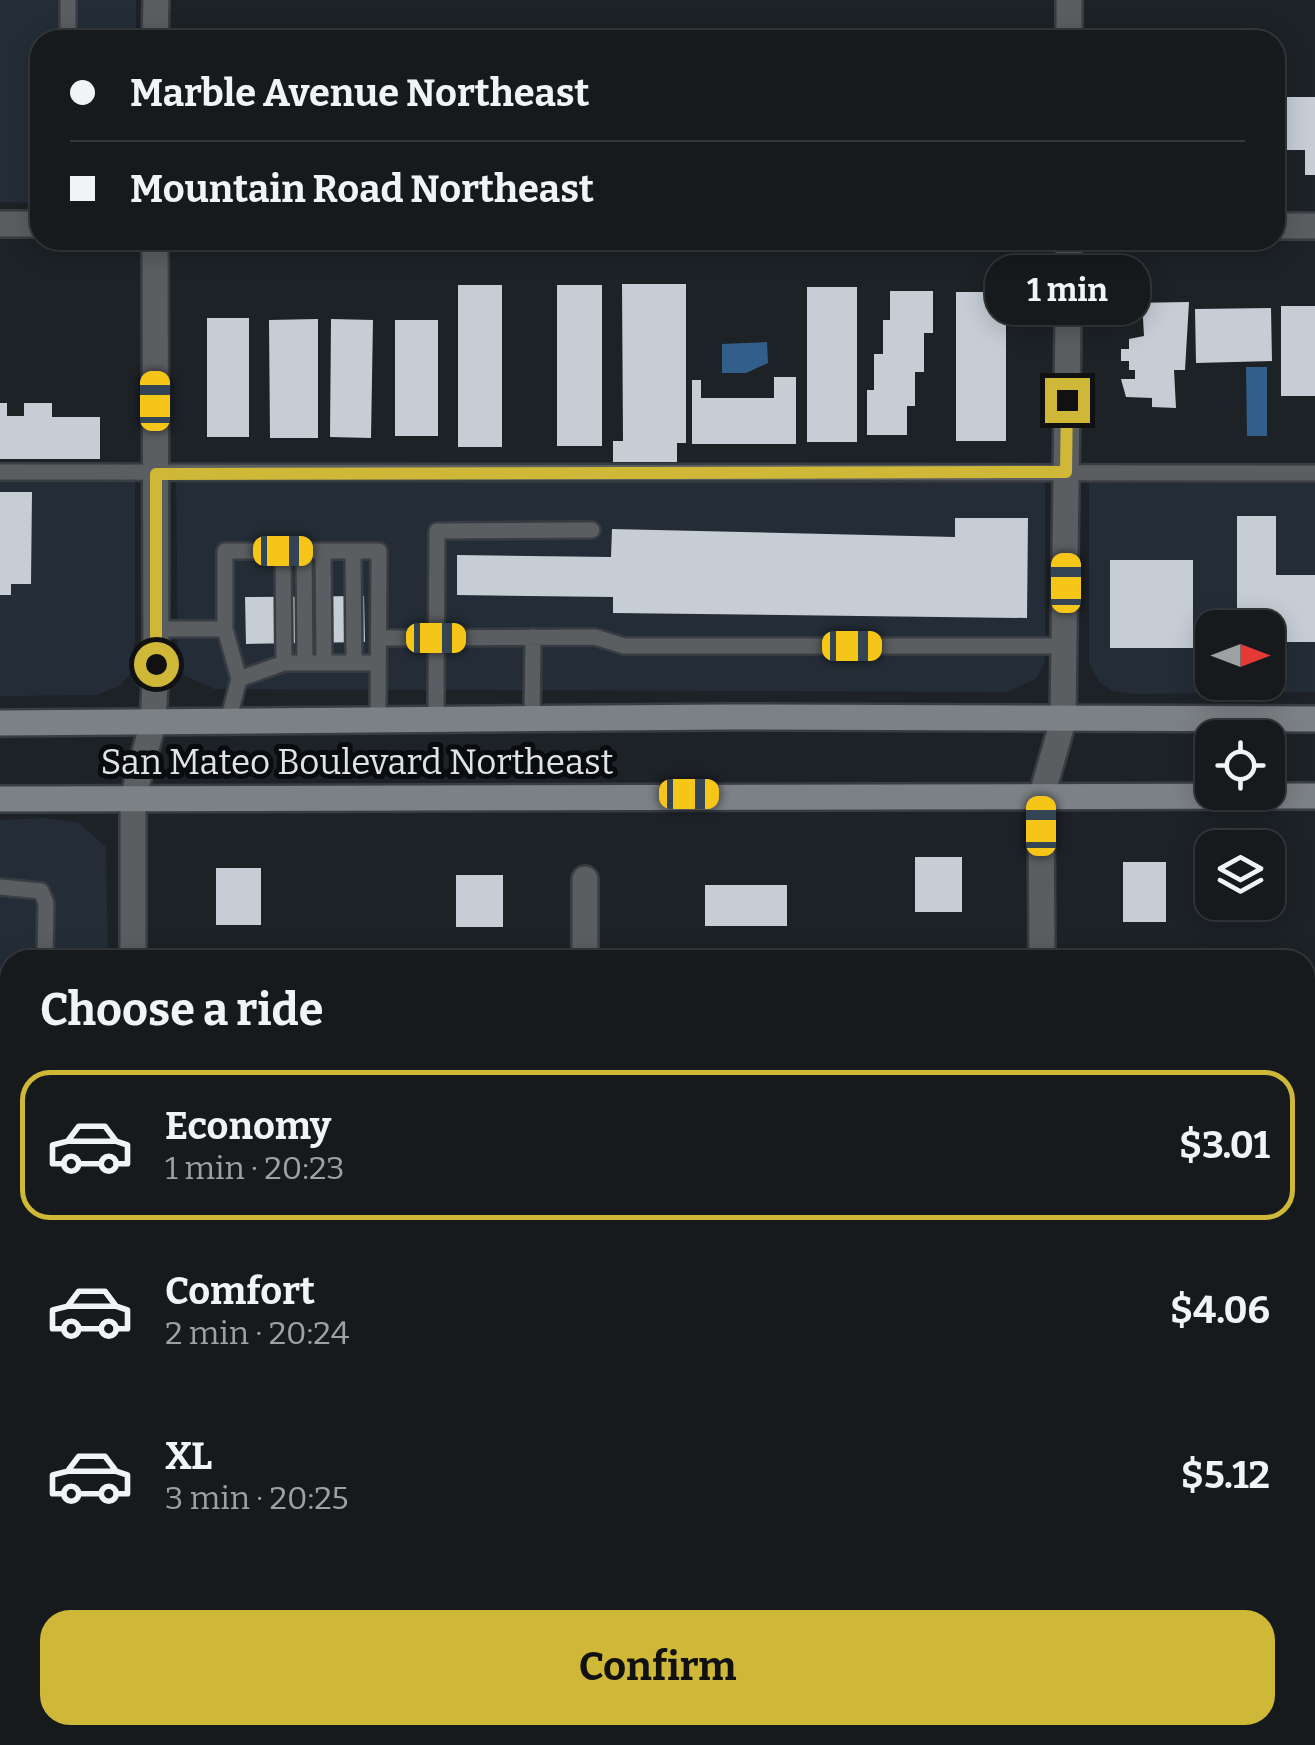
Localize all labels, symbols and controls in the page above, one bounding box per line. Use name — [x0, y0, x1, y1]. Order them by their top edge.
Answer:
text: Marble Avenue Northeast — [130, 70, 590, 116]
text: Mountain Road Northeast — [130, 166, 594, 212]
callout: 1 min — [984, 255, 1150, 325]
text: 1 min — [1027, 271, 1108, 309]
car — [140, 371, 170, 431]
route end — [1045, 378, 1090, 423]
car — [253, 536, 313, 566]
car — [1051, 553, 1081, 613]
north arrow — [1195, 610, 1285, 700]
map controls — [1195, 610, 1285, 920]
car — [406, 623, 466, 653]
car — [822, 631, 882, 661]
route start — [134, 642, 179, 687]
button: locate — [1195, 720, 1285, 810]
street label: San Mateo Boulevard Northeast — [100, 741, 614, 783]
car — [659, 779, 719, 809]
car — [1026, 796, 1056, 856]
button: layers — [1195, 830, 1285, 920]
text: Choose a ride — [40, 983, 323, 1037]
icon: car — [45, 1100, 135, 1190]
text: Economy — [165, 1103, 331, 1149]
text: $3.01 — [1179, 1122, 1270, 1168]
text: 1 min · 20:23 — [165, 1149, 345, 1187]
icon: car — [45, 1265, 135, 1355]
text: Comfort — [165, 1268, 315, 1314]
text: $4.06 — [1170, 1287, 1270, 1333]
text: 2 min · 20:24 — [165, 1314, 349, 1352]
icon: car — [45, 1430, 135, 1520]
text: XL — [165, 1433, 212, 1479]
text: $5.12 — [1181, 1452, 1270, 1498]
text: 3 min · 20:25 — [165, 1479, 349, 1517]
button: Confirm — [40, 1610, 1275, 1725]

